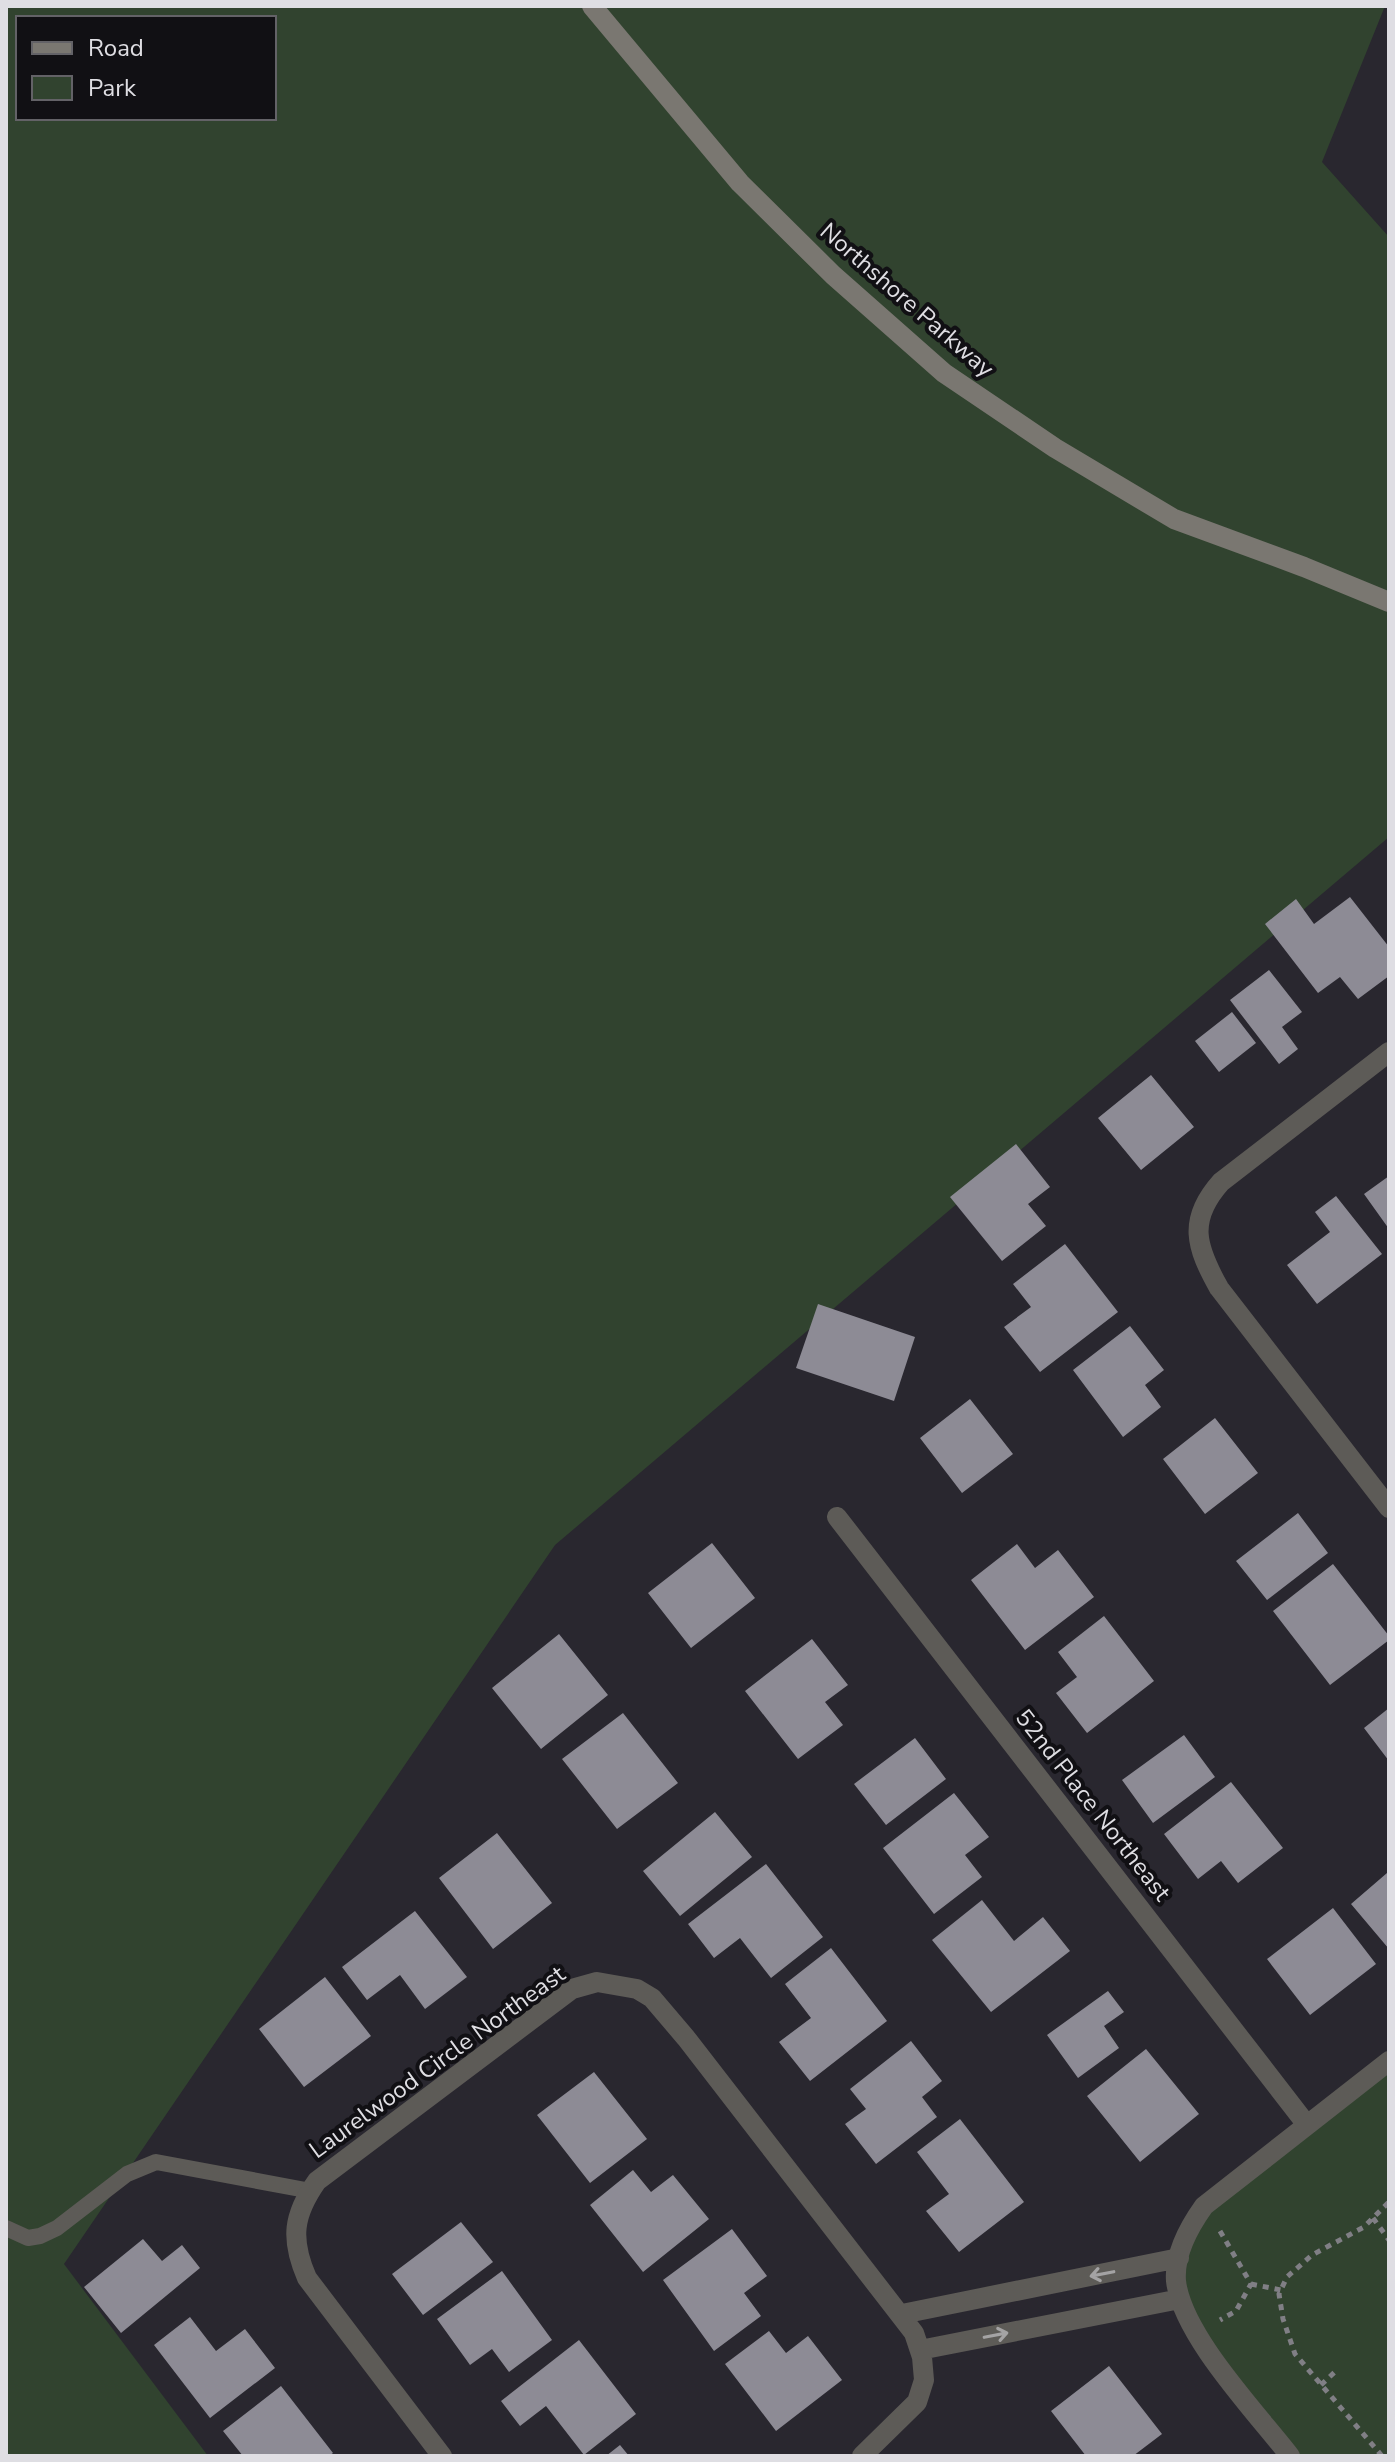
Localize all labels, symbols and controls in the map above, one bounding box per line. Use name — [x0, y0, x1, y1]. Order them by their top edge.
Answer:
legend — [16, 16, 276, 120]
text: Road — [88, 32, 144, 64]
text: Park — [88, 72, 137, 104]
street label: Northshore Parkway — [813, 216, 1001, 385]
street label: 52nd Place Northeast — [1008, 1703, 1178, 1908]
street label: Laurelwood Circle Northeast — [303, 1958, 572, 2166]
one-way arrow — [1090, 2267, 1115, 2282]
one-way arrow — [983, 2327, 1009, 2342]

